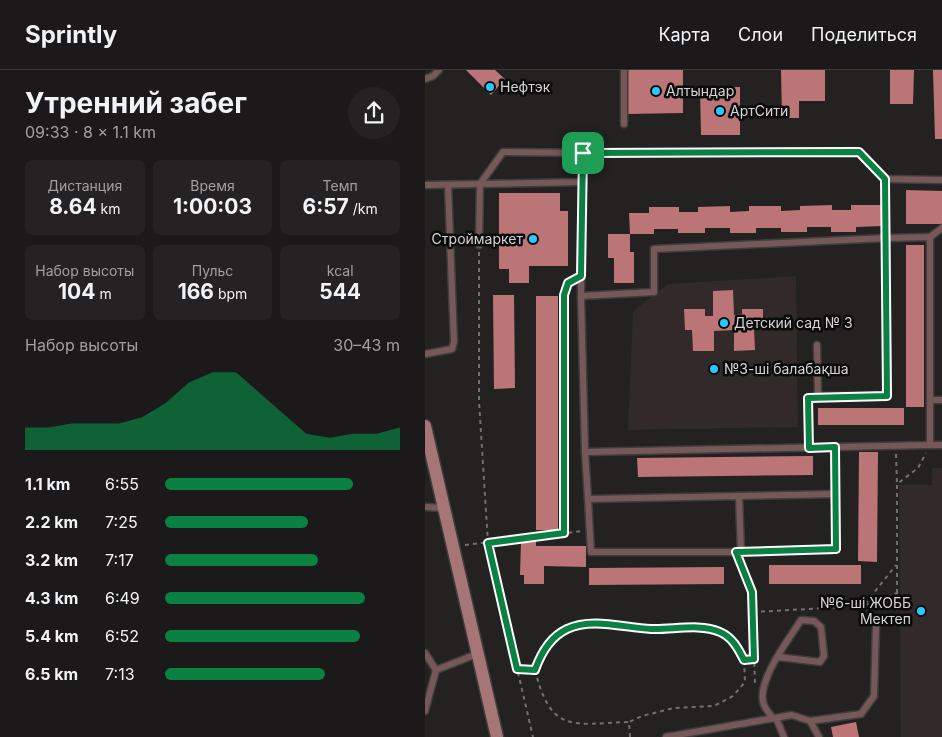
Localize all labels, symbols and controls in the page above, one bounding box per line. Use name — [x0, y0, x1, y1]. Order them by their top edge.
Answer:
text: Sprintly — [25, 20, 117, 49]
text: Карта — [658, 24, 710, 45]
text: Слои — [738, 24, 783, 45]
text: Поделиться — [811, 24, 917, 45]
place label: Нефтэк — [500, 78, 551, 95]
marker: Нефтэк — [484, 81, 496, 93]
place label: Алтындар — [666, 82, 734, 99]
marker: Алтындар — [650, 85, 662, 97]
text: Утренний забег — [25, 86, 247, 120]
button: share — [348, 87, 400, 139]
place label: АртСити — [730, 102, 788, 119]
marker: АртСити — [714, 105, 726, 117]
text: 09:33 · 8 × 1.1 km — [25, 122, 156, 142]
pin — [562, 132, 604, 174]
icon: arrive — [569, 139, 597, 167]
text: Дистанция — [47, 177, 122, 194]
text: Время — [190, 177, 235, 194]
text: Темп — [323, 177, 358, 194]
text: 8.64 — [49, 194, 97, 219]
text: 1:00:03 — [173, 194, 252, 219]
text: 6:57 — [303, 194, 349, 219]
text: km — [97, 200, 121, 217]
text: /km — [349, 200, 378, 217]
place label: Строймаркет — [432, 230, 523, 247]
marker: Строймаркет — [527, 233, 539, 245]
text: Набор высоты — [35, 262, 134, 279]
text: Пульс — [192, 262, 233, 279]
text: kcal — [327, 262, 354, 279]
text: 104 — [58, 279, 95, 304]
text: 166 — [178, 279, 214, 304]
text: 544 — [319, 279, 361, 304]
text: m — [95, 285, 112, 302]
text: bpm — [214, 285, 247, 302]
place label: Детский сад № 3 — [734, 314, 853, 331]
marker: Детский сад № 3 — [718, 317, 730, 329]
text: Набор высоты — [25, 335, 138, 355]
text: 30–43 m — [333, 335, 400, 355]
place label: №3-ші балабақша — [724, 360, 849, 377]
marker: №3-ші балабақша — [708, 363, 720, 375]
text: 1.1 km — [25, 474, 70, 494]
text: 6:55 — [105, 474, 139, 494]
text: 2.2 km — [25, 512, 78, 532]
text: 7:25 — [105, 512, 138, 532]
text: 3.2 km — [25, 550, 78, 570]
text: 7:17 — [105, 550, 134, 570]
text: 4.3 km — [25, 588, 78, 608]
text: 6:49 — [105, 588, 140, 608]
place label: №6-ші ЖОББ Мектеп — [820, 594, 911, 627]
marker: №6-ші ЖОББ Мектеп — [915, 605, 927, 617]
text: 5.4 km — [25, 626, 79, 646]
text: 6:52 — [105, 626, 139, 646]
text: 6.5 km — [25, 664, 78, 684]
text: 7:13 — [105, 664, 135, 684]

